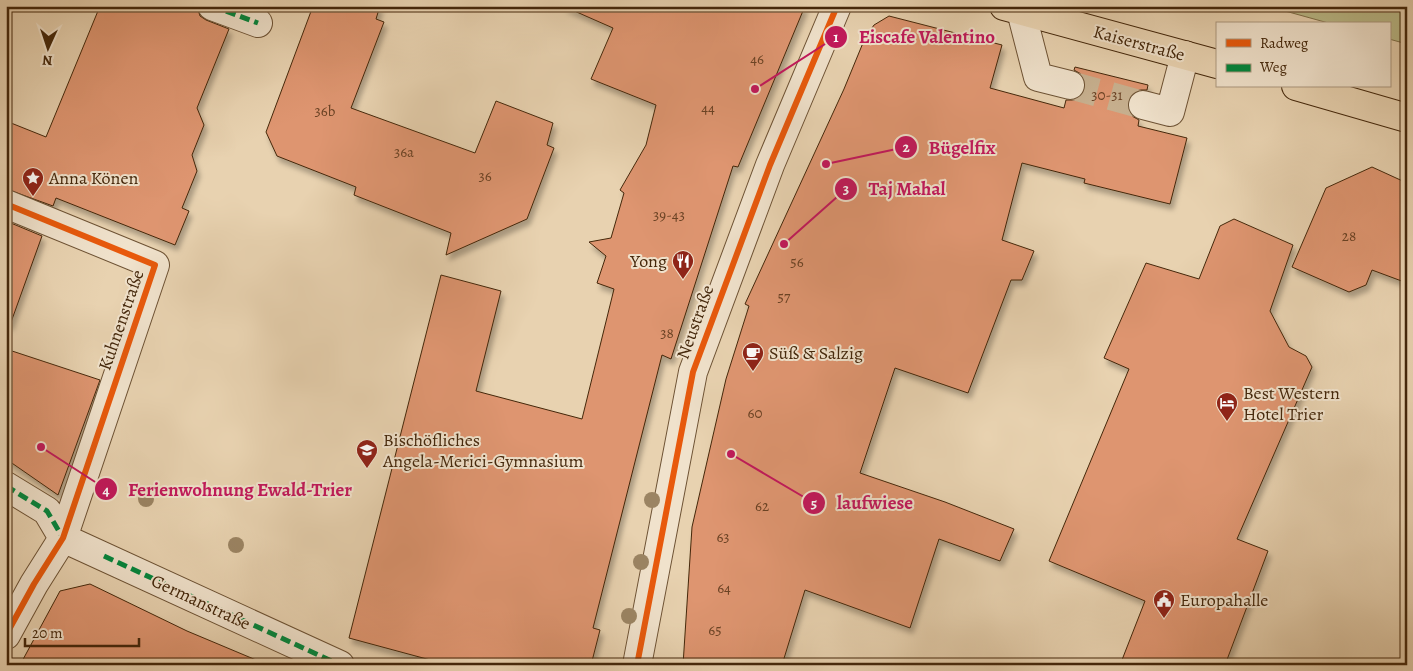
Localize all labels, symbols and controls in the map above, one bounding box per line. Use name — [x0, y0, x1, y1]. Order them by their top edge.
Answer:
street label: Kaiserstraße — [1091, 19, 1187, 67]
callout: Eiscafe Valentino — [824, 20, 1005, 54]
north arrow — [22, 22, 72, 72]
legend — [1216, 22, 1390, 88]
text: Eiscafe Valentino — [859, 24, 995, 50]
text: 1 — [833, 27, 839, 47]
text: Radweg — [1260, 33, 1309, 53]
house number: 46 — [750, 49, 764, 69]
text: N — [42, 51, 53, 70]
text: Weg — [1259, 57, 1287, 77]
house number: 30-31 — [1091, 85, 1123, 105]
house number: 44 — [701, 98, 715, 118]
house number: 36b — [315, 101, 336, 121]
callout: Bügelfix — [893, 130, 1005, 164]
text: Bügelfix — [929, 135, 996, 161]
text: 2 — [902, 137, 910, 157]
house number: 36a — [394, 142, 414, 162]
place icon: Anna Könen — [21, 166, 45, 197]
place label: Anna Könen — [48, 166, 138, 190]
house number: 36 — [478, 166, 492, 186]
callout: Taj Mahal — [833, 172, 956, 206]
text: Taj Mahal — [868, 176, 946, 202]
text: 3 — [843, 179, 849, 199]
house number: 39-43 — [653, 205, 685, 225]
house number: 28 — [1342, 226, 1356, 246]
place label: Yong — [629, 249, 667, 273]
restaurant icon: Yong — [671, 249, 695, 280]
house number: 56 — [790, 252, 804, 272]
street label: Kuhnenstraße — [93, 266, 149, 374]
street label: Neustraße — [670, 282, 720, 362]
house number: 57 — [778, 287, 791, 307]
house number: 38 — [660, 323, 674, 343]
cafe icon: Süß & Salzig — [741, 341, 765, 372]
place label: Süß & Salzig — [769, 341, 863, 365]
place label: Best Western Hotel Trier — [1243, 381, 1340, 426]
hotel icon: Best Western Hotel Trier — [1215, 391, 1239, 422]
house number: 60 — [748, 403, 762, 423]
place label: Bischöfliches Angela-Merici-Gymnasium — [382, 428, 584, 473]
school or university icon: Bischöfliches Angela-Merici-Gymnasium — [355, 438, 379, 469]
callout: Ferienwohnung Ewald-Trier — [93, 472, 362, 506]
text: Ferienwohnung Ewald-Trier — [128, 477, 352, 503]
text: 4 — [102, 480, 110, 500]
callout: laufwiese — [802, 486, 922, 520]
text: laufwiese — [837, 490, 913, 516]
text: 5 — [811, 493, 817, 513]
house number: 62 — [755, 496, 769, 516]
house number: 63 — [716, 527, 730, 547]
street label: Germanstraße — [148, 569, 254, 635]
house number: 64 — [717, 578, 731, 598]
public building icon: Europahalle — [1152, 588, 1176, 619]
place label: Europahalle — [1180, 588, 1268, 612]
scale bar — [25, 616, 139, 648]
house number: 65 — [708, 620, 722, 640]
text: 20 m — [32, 623, 63, 643]

